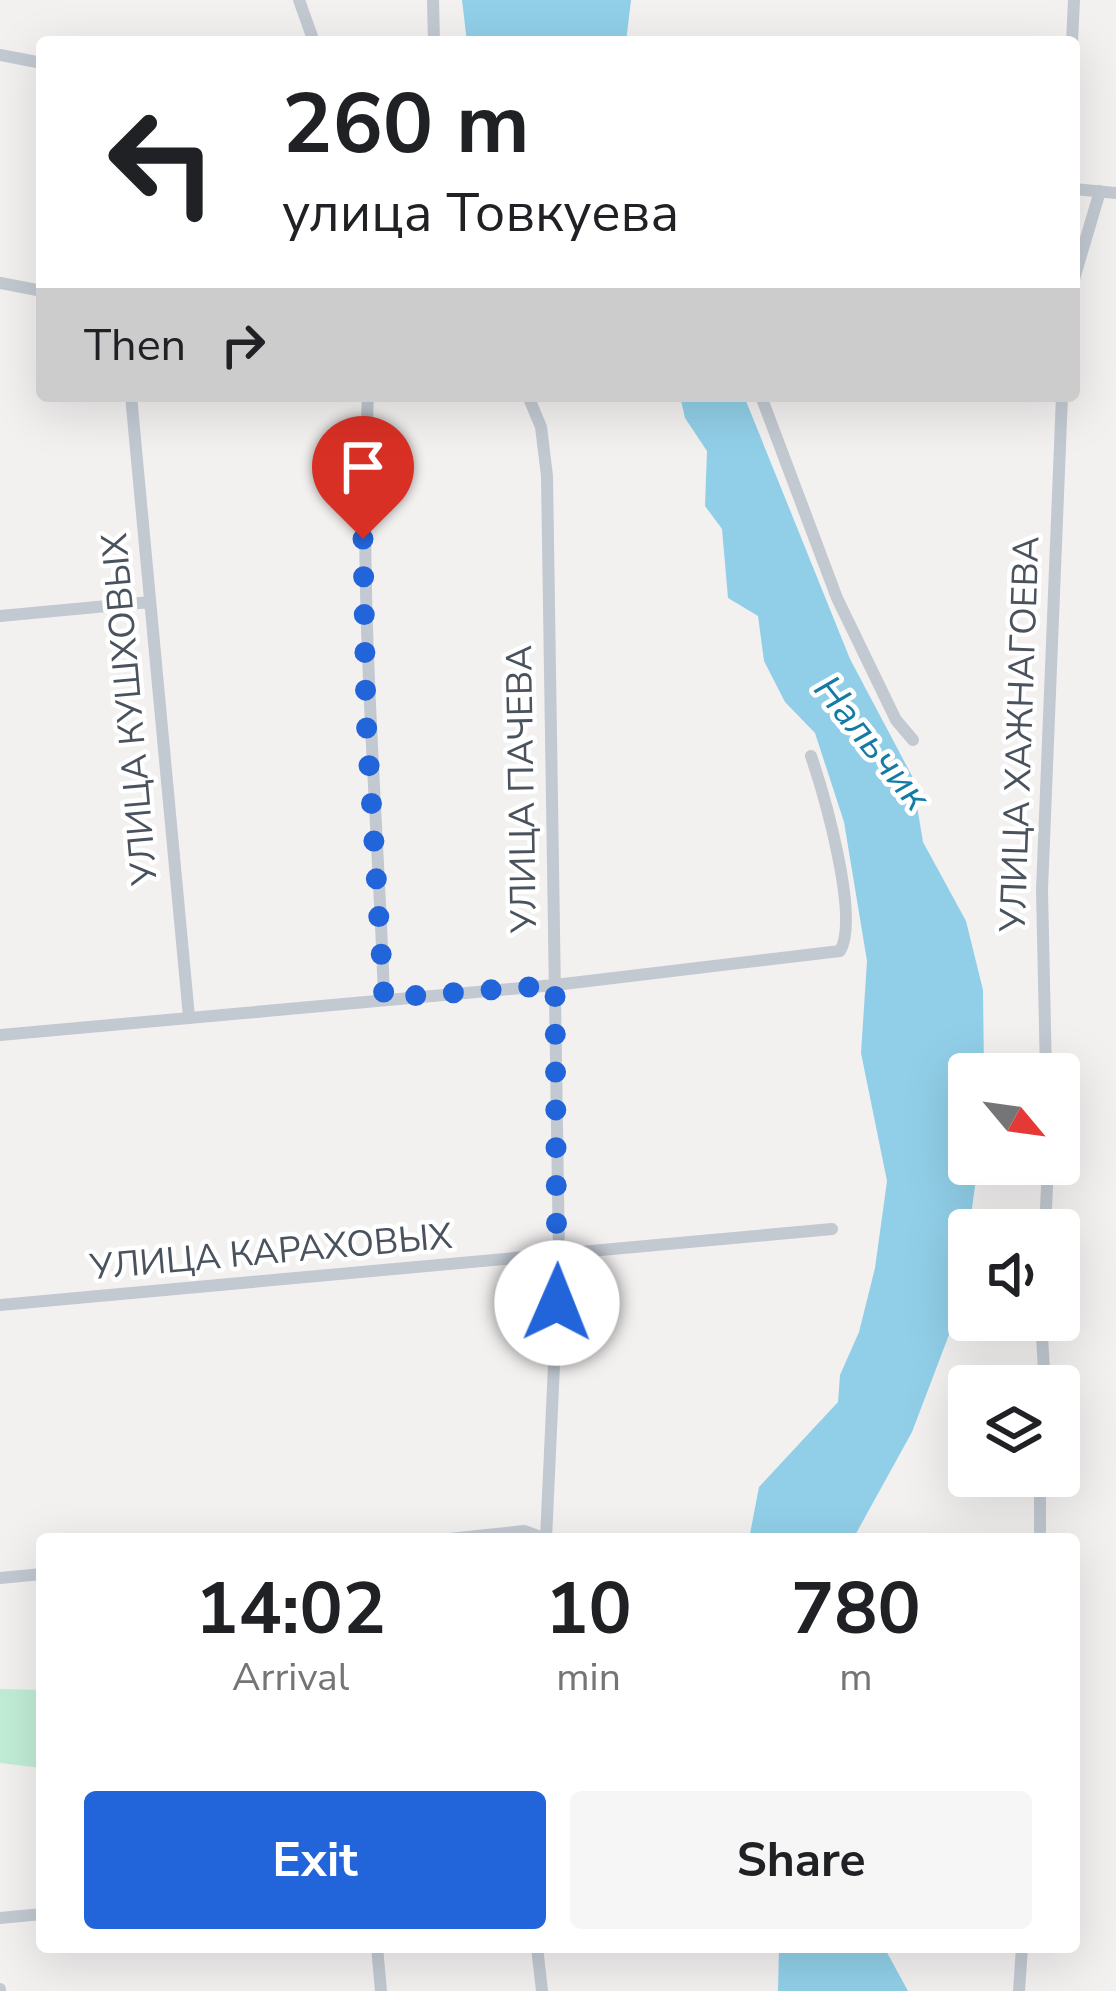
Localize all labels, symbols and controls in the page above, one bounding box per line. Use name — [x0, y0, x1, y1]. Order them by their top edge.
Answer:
text: 260 m — [282, 67, 530, 182]
icon: left — [84, 84, 240, 240]
text: улица Товкуева — [282, 176, 679, 250]
icon: right — [210, 312, 276, 378]
text: Then — [84, 315, 186, 376]
pin — [312, 416, 414, 539]
icon: arrive — [330, 434, 396, 500]
street label: УЛИЦА КУШХОВЫХ — [90, 530, 170, 888]
street label: УЛИЦА ХАЖНАГОЕВА — [989, 535, 1051, 934]
street label: УЛИЦА ПАЧЕВА — [495, 645, 549, 934]
water label: Нальчик — [801, 665, 944, 823]
north arrow — [948, 1053, 1080, 1185]
map controls — [948, 1053, 1080, 1497]
button: sound — [948, 1209, 1080, 1341]
street label: УЛИЦА КАРАХОВЫХ — [87, 1212, 455, 1292]
position arrow — [494, 1240, 620, 1366]
button: layers — [948, 1365, 1080, 1497]
text: 14:02 — [195, 1560, 386, 1658]
text: 10 — [545, 1560, 632, 1658]
text: 780 — [791, 1560, 921, 1658]
text: Arrival — [232, 1651, 349, 1704]
text: min — [556, 1651, 621, 1704]
text: m — [839, 1651, 873, 1704]
button: Exit — [84, 1791, 546, 1929]
button: Share — [570, 1791, 1032, 1929]

